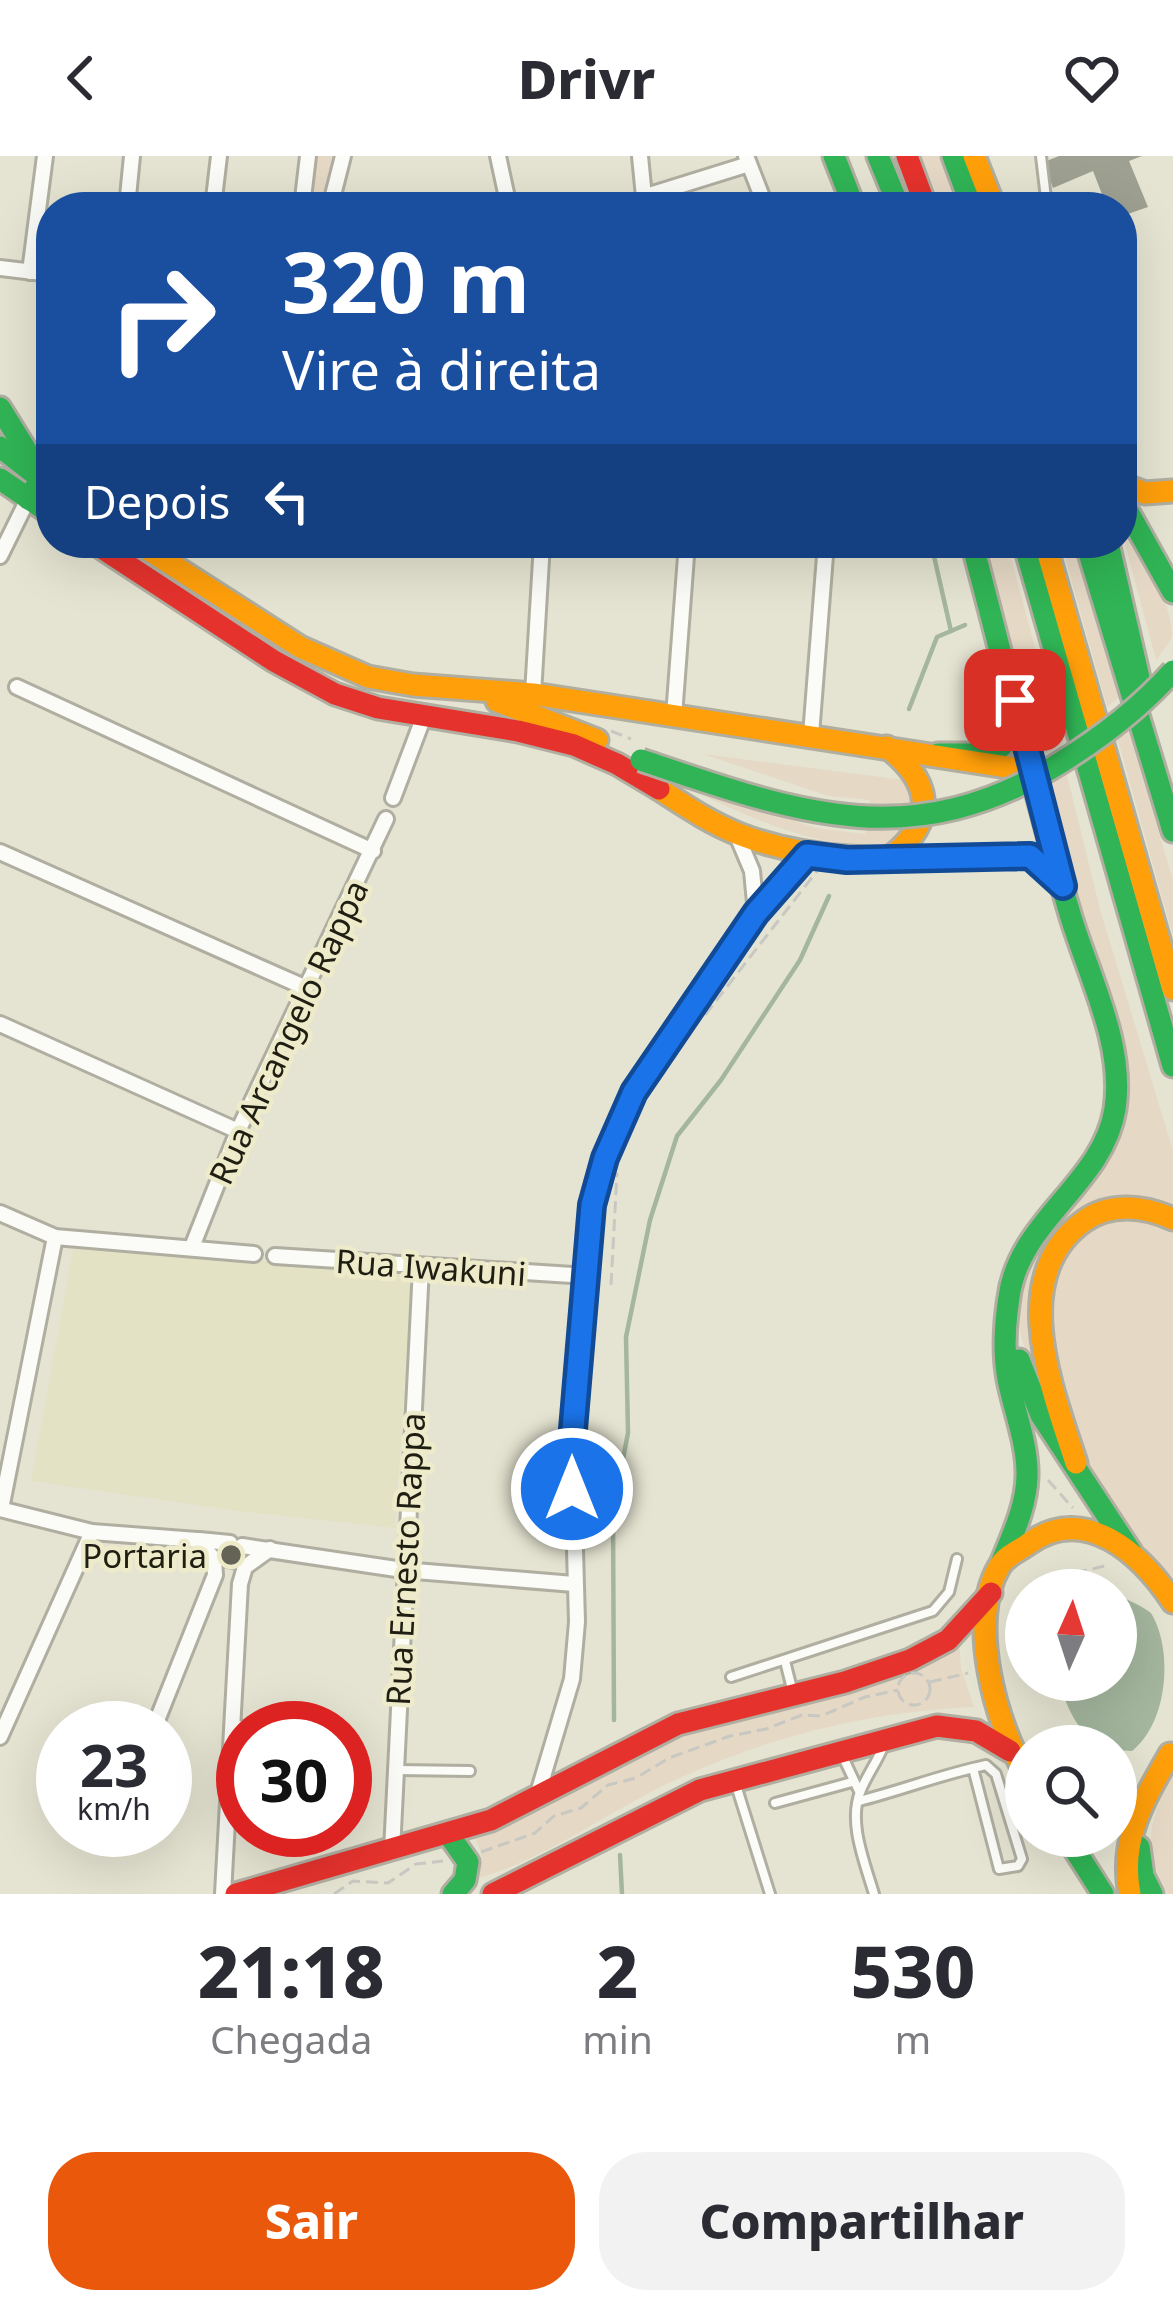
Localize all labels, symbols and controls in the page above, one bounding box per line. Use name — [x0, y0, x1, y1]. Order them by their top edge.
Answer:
text: Drivr — [518, 41, 655, 115]
icon: back — [48, 45, 114, 111]
icon: heart — [1059, 45, 1125, 111]
text: 320 m — [282, 223, 530, 338]
icon: right — [84, 240, 240, 396]
text: Vire à direita — [282, 332, 601, 406]
icon: left — [254, 468, 320, 534]
text: Depois — [84, 471, 230, 532]
pin — [964, 649, 1066, 751]
icon: arrive — [982, 667, 1048, 733]
street label: Rua Arcangelo Rappa — [198, 873, 378, 1191]
street label: Rua Iwakuni — [334, 1238, 528, 1296]
street label: Rua Ernesto Rappa — [375, 1411, 435, 1707]
position arrow — [509, 1426, 635, 1552]
place label: Portaria — [82, 1533, 207, 1578]
marker: Portaria — [218, 1542, 244, 1568]
north arrow — [1005, 1569, 1137, 1701]
map controls — [1005, 1569, 1137, 1857]
speed limit sign: 30 — [216, 1701, 372, 1857]
text: 23 — [80, 1723, 148, 1805]
button: search — [1005, 1725, 1137, 1857]
text: km/h — [77, 1788, 151, 1829]
text: 21:18 — [198, 1921, 385, 2019]
text: 2 — [597, 1921, 638, 2019]
text: 530 — [851, 1921, 975, 2019]
text: Chegada — [210, 2012, 372, 2065]
text: min — [582, 2012, 653, 2065]
text: m — [895, 2012, 931, 2065]
button: Sair — [48, 2152, 575, 2290]
button: Compartilhar — [599, 2152, 1125, 2290]

